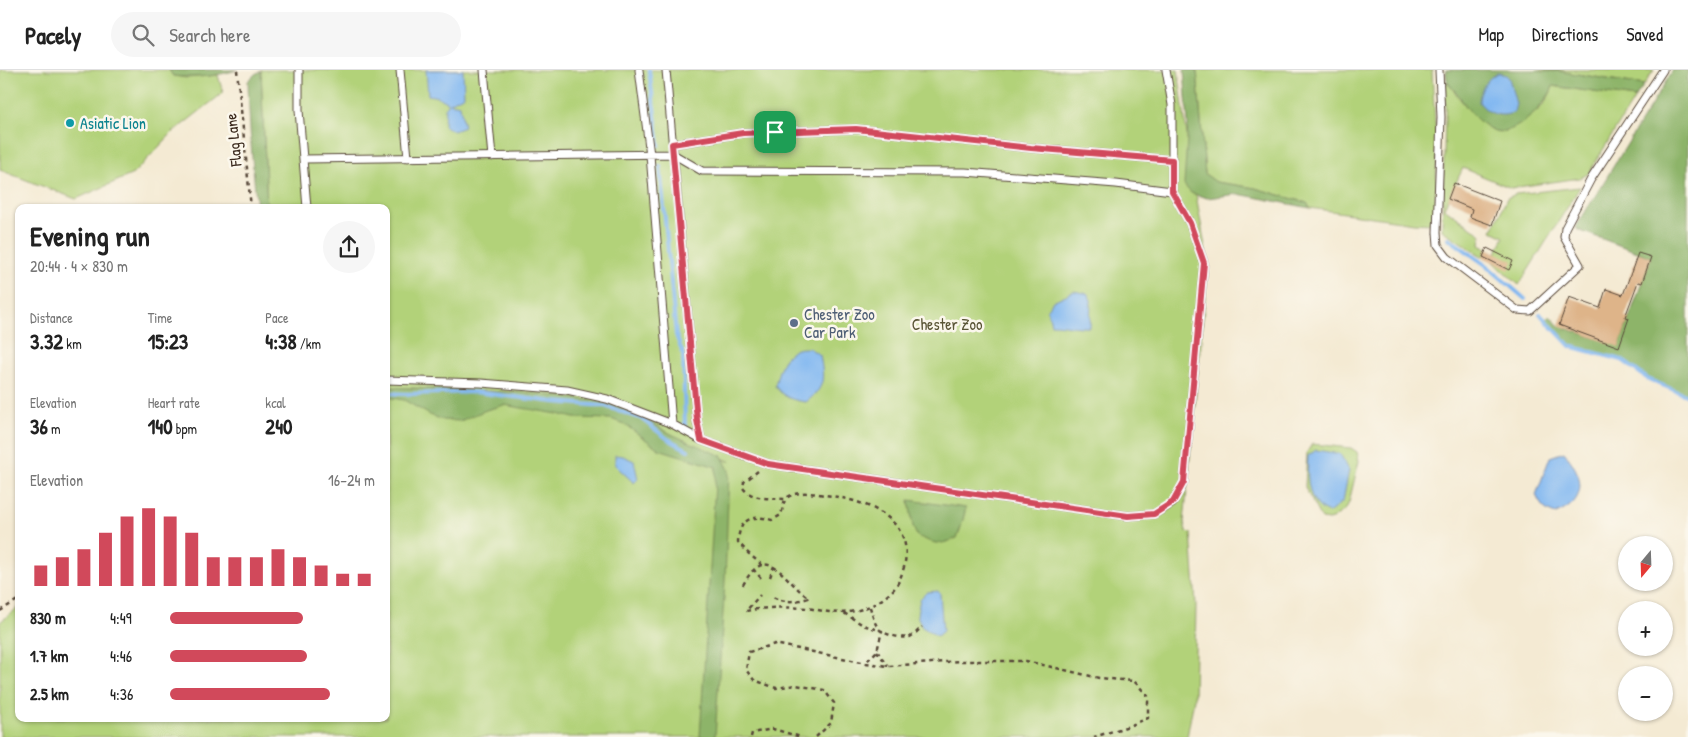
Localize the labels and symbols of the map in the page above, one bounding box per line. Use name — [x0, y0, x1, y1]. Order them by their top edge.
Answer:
pin — [754, 111, 796, 153]
place label: Asiatic Lion — [80, 112, 146, 134]
street label: Flag Lane — [219, 112, 247, 169]
marker: Asiatic Lion — [64, 117, 76, 129]
place label: Chester Zoo Car Park — [804, 303, 875, 343]
park label: Chester Zoo — [912, 313, 983, 335]
marker: Chester Zoo Car Park — [788, 317, 800, 329]
north arrow — [1618, 536, 1672, 591]

